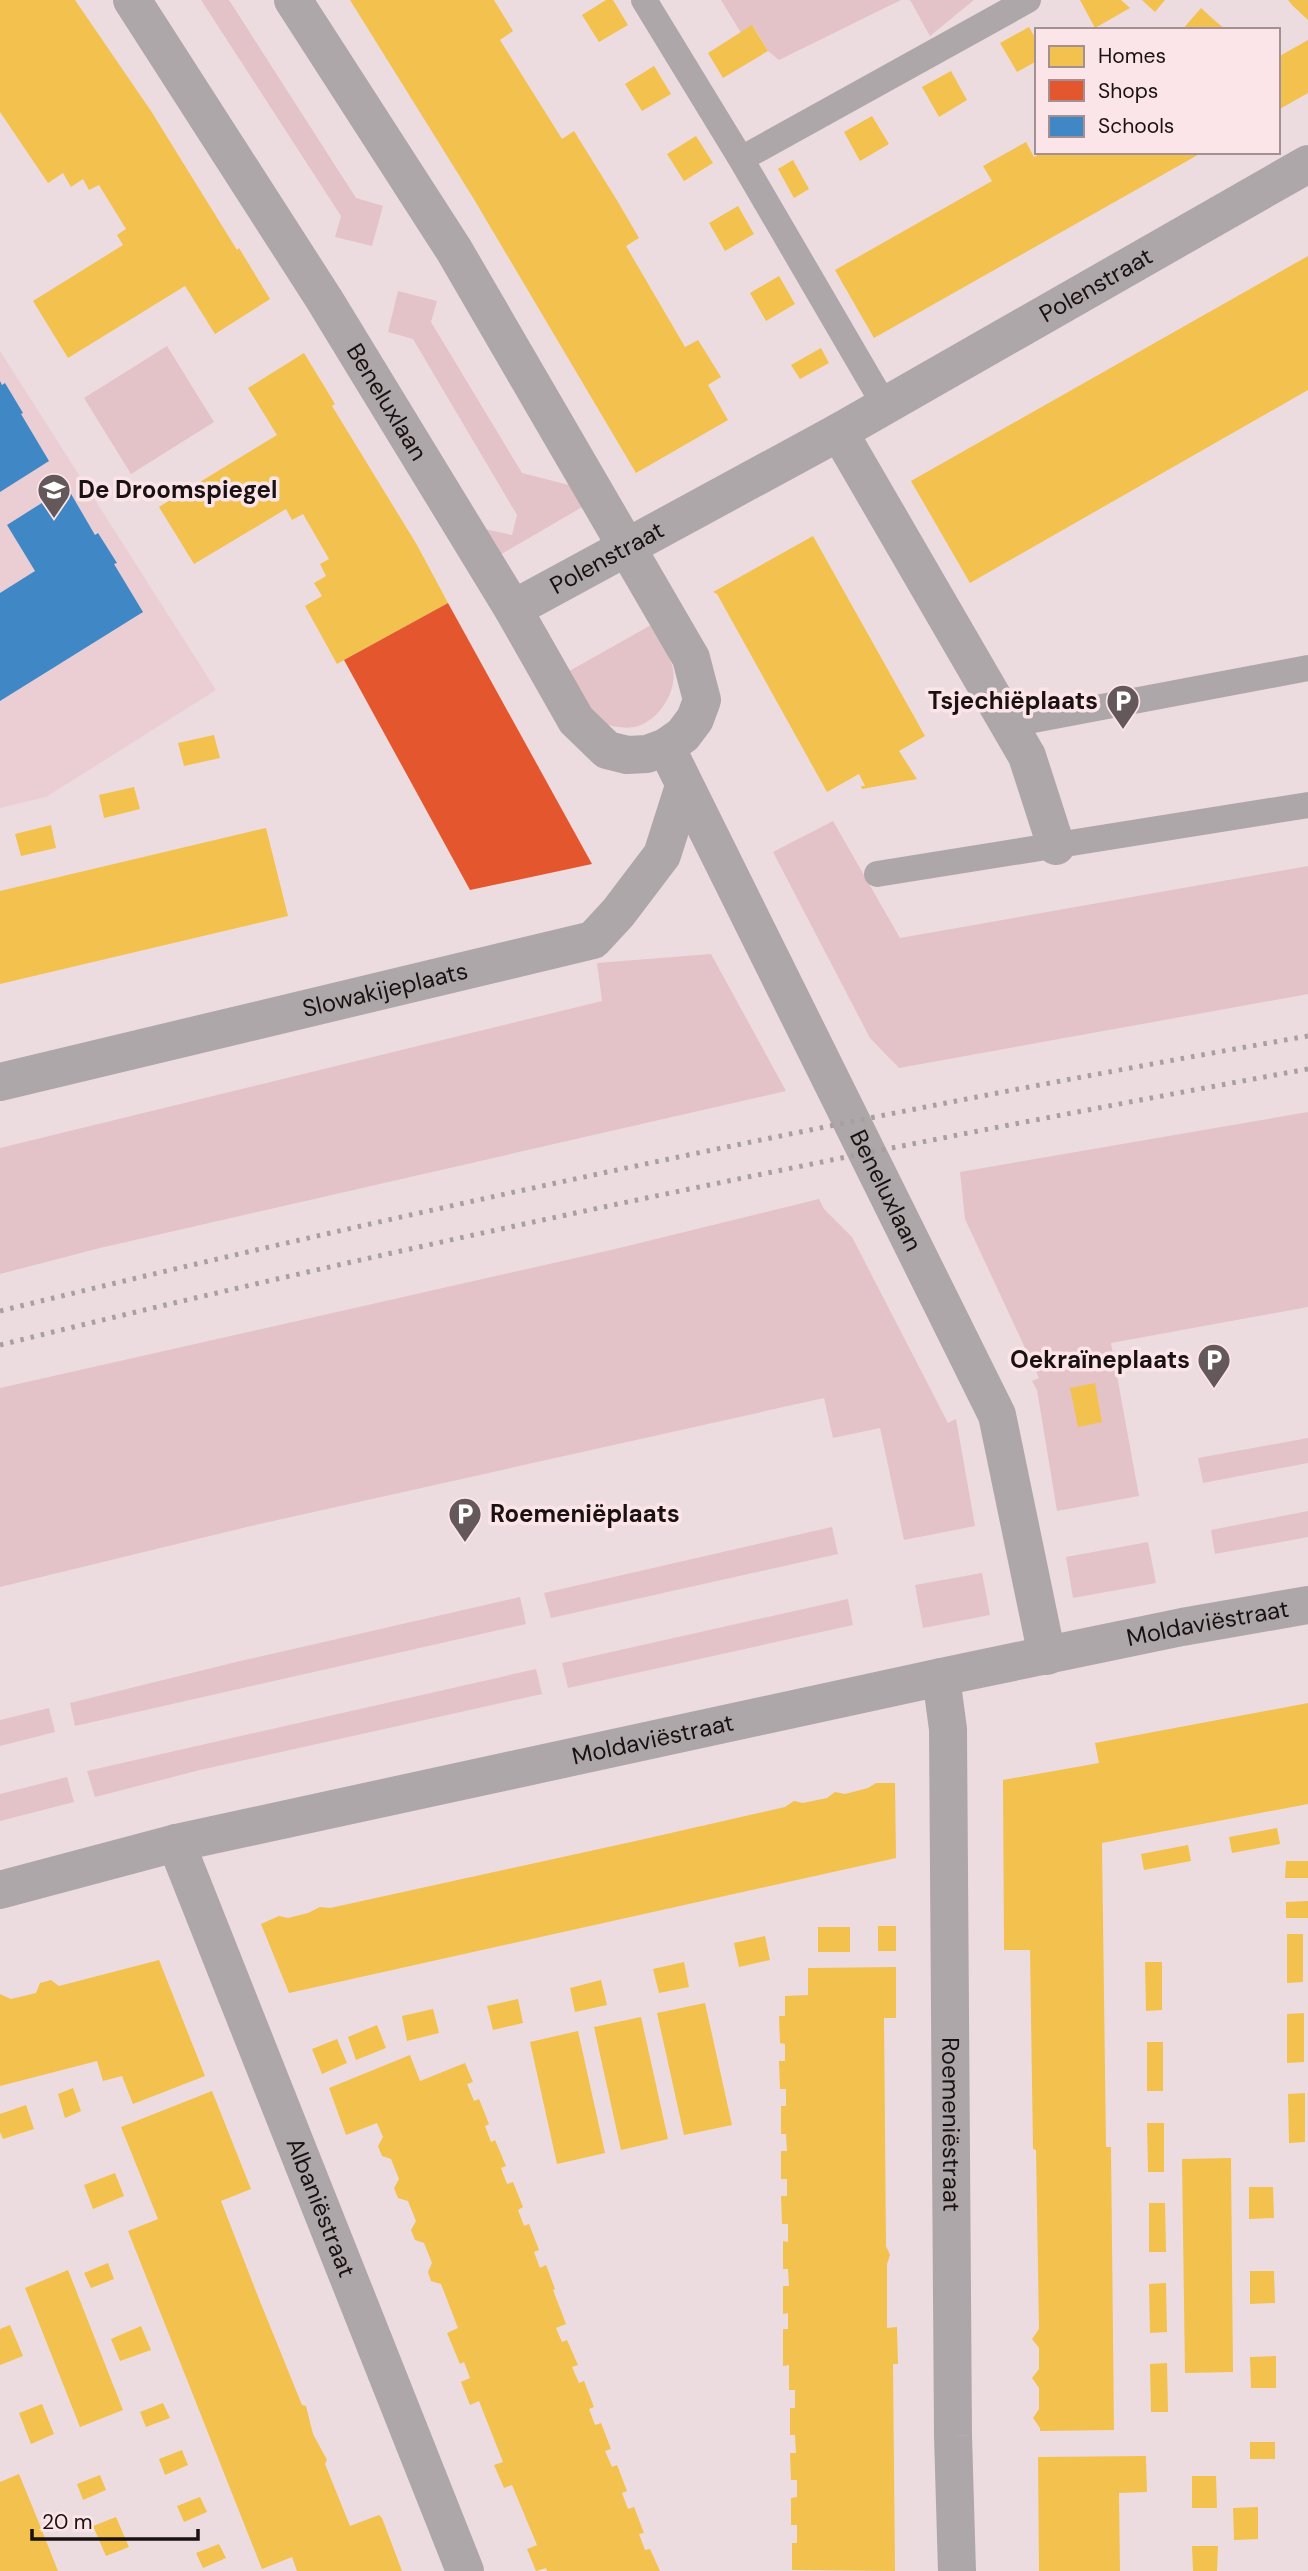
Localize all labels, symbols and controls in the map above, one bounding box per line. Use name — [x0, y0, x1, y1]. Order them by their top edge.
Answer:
legend — [1035, 28, 1280, 154]
text: Homes — [1098, 42, 1166, 70]
text: Shops — [1098, 77, 1158, 105]
text: Schools — [1098, 112, 1174, 140]
street label: Polenstraat — [1034, 240, 1158, 329]
street label: Beneluxlaan — [340, 337, 435, 466]
school or university icon: De Droomspiegel — [35, 471, 73, 520]
place label: De Droomspiegel — [78, 474, 277, 505]
street label: Polenstraat — [544, 514, 669, 601]
parking icon: Tsjechiëplaats — [1104, 682, 1142, 731]
place label: Tsjechiëplaats — [928, 685, 1098, 716]
street label: Slowakijeplaats — [299, 955, 471, 1024]
street label: Beneluxlaan — [843, 1124, 929, 1256]
parking icon: Oekraïneplaats — [1195, 1341, 1233, 1390]
place label: Oekraïneplaats — [1010, 1344, 1190, 1375]
parking icon: Roemeniëplaats — [446, 1495, 484, 1544]
place label: Roemeniëplaats — [490, 1498, 680, 1529]
street label: Moldaviëstraat — [1124, 1593, 1291, 1653]
street label: Moldaviëstraat — [569, 1706, 736, 1772]
street label: Roemeniëstraat — [935, 2037, 967, 2212]
street label: Albaniëstraat — [279, 2133, 363, 2281]
scale bar — [32, 2498, 198, 2542]
text: 20 m — [42, 2508, 93, 2536]

